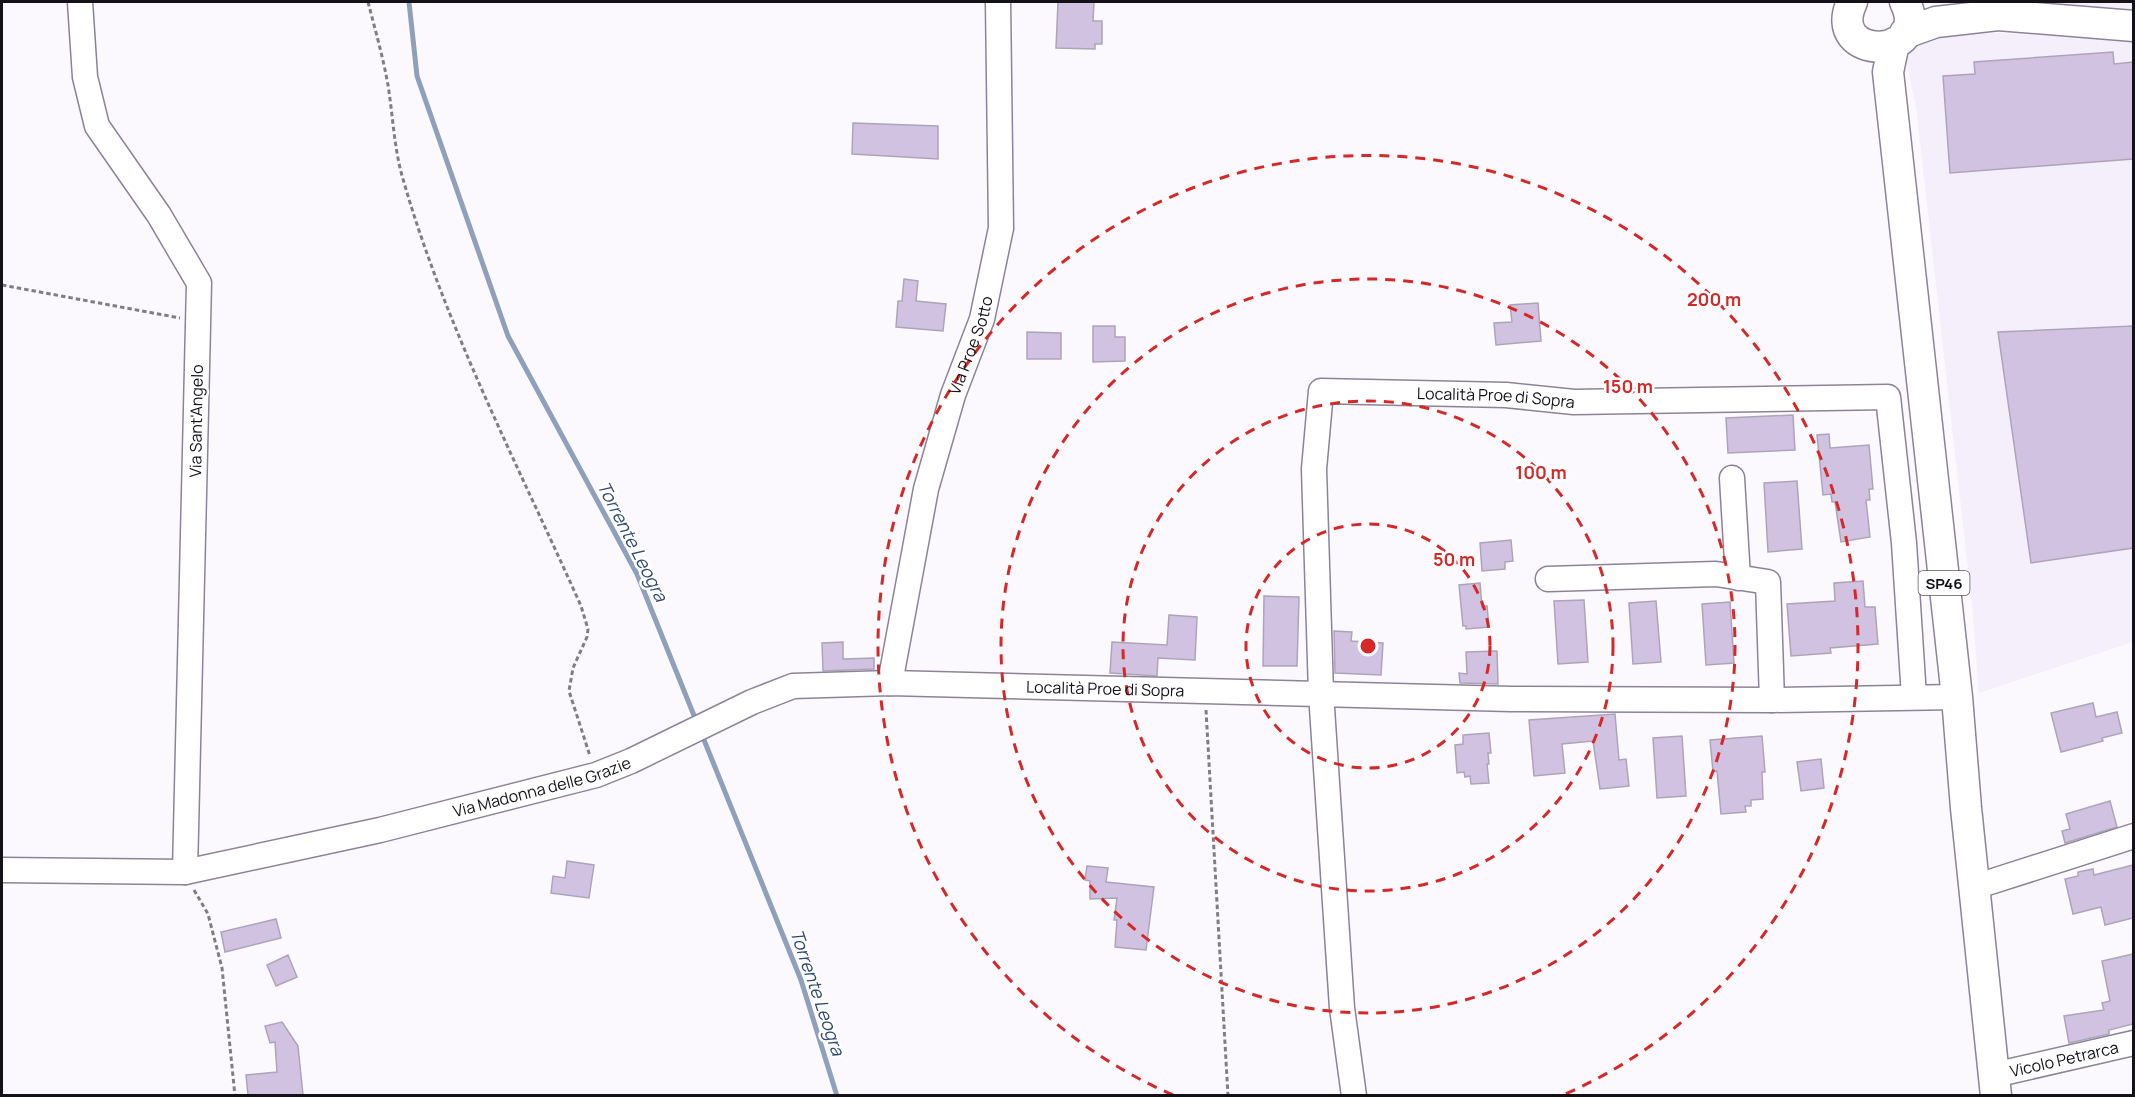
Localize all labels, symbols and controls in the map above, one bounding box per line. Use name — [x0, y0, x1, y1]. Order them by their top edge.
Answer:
text: 200 m — [1687, 287, 1741, 311]
street label: Via Proe Sotto — [943, 294, 997, 398]
street label: Via Sant'Angelo — [184, 364, 208, 478]
text: 150 m — [1603, 374, 1653, 398]
street label: Località Proe di Sopra — [1417, 382, 1576, 413]
text: 100 m — [1515, 460, 1567, 484]
water label: Torrente Leogra — [592, 477, 674, 606]
text: 50 m — [1433, 547, 1475, 571]
road number: SP46 — [1918, 571, 1970, 595]
centre of rings — [1358, 636, 1378, 656]
street label: Località Proe di Sopra — [1026, 676, 1185, 702]
street label: Via Madonna delle Grazie — [451, 751, 634, 822]
water label: Torrente Leogra — [785, 926, 851, 1059]
street label: Vicolo Petrarca — [2008, 1036, 2121, 1082]

